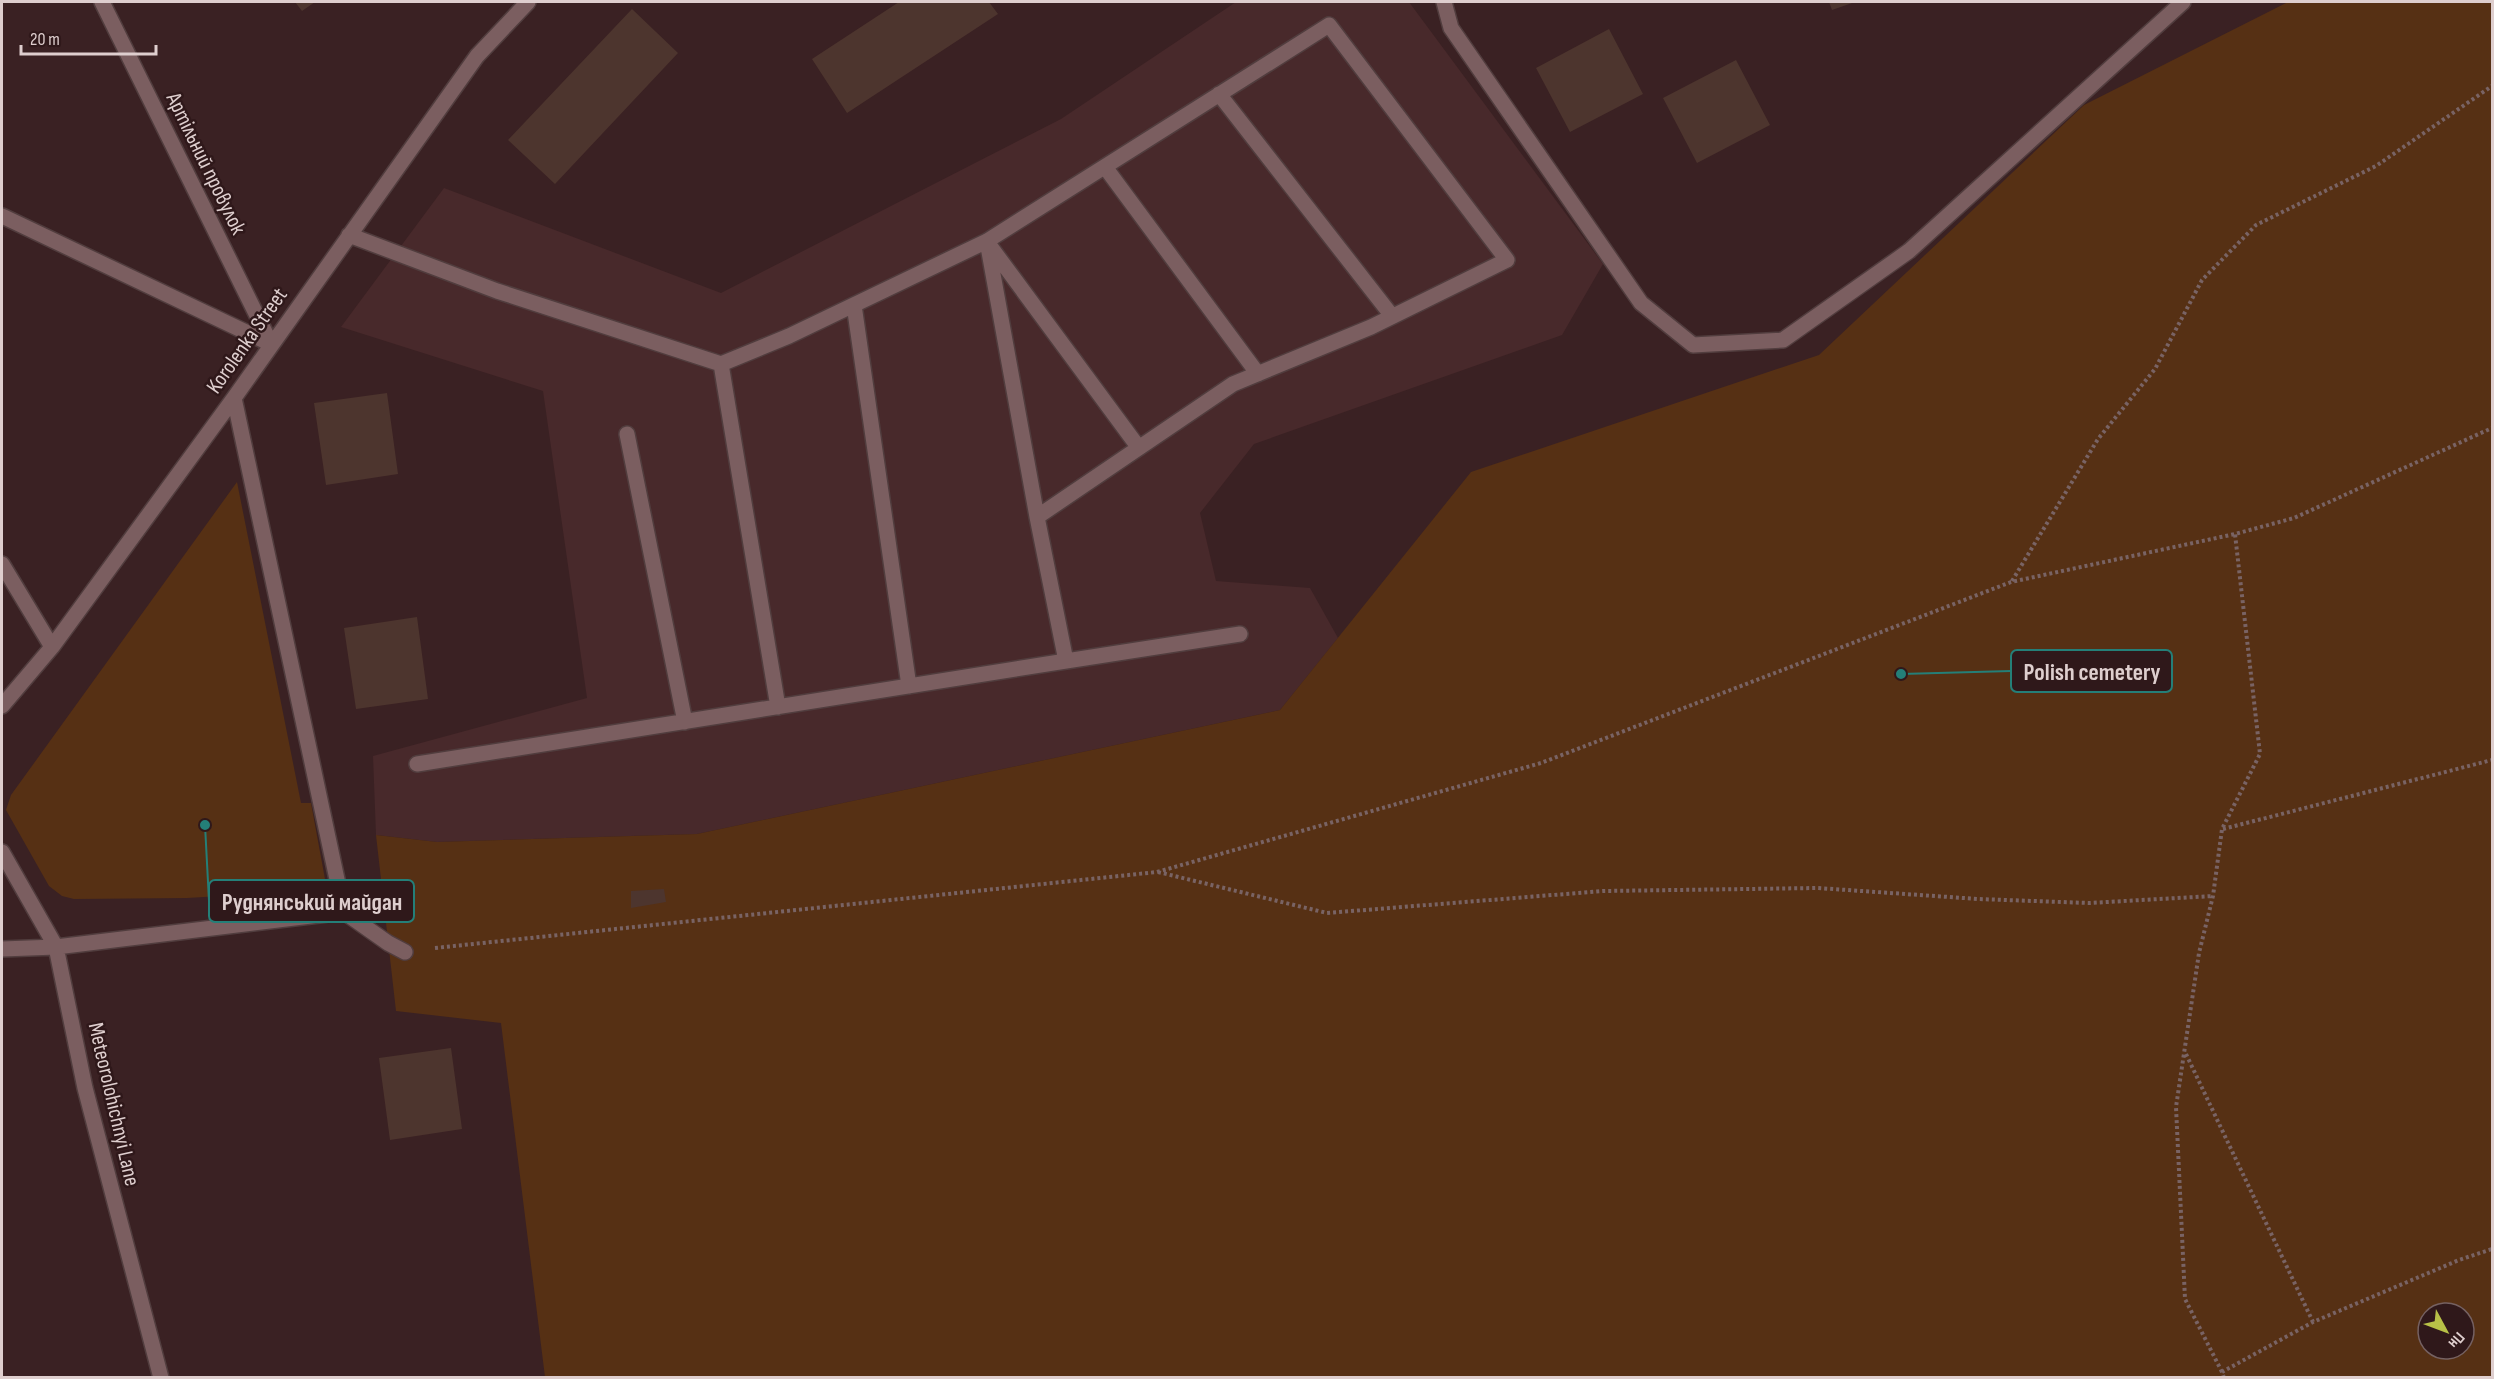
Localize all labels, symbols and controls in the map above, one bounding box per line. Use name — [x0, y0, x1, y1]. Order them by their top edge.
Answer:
scale bar — [21, 18, 156, 56]
text: 20 m — [30, 29, 60, 50]
street label: Артільний провулок — [159, 87, 252, 240]
street label: Korolenka Street — [201, 283, 294, 399]
callout: Polish cemetery — [2011, 650, 2172, 692]
text: Polish cemetery — [2023, 658, 2161, 687]
callout: Руднянський майдан — [209, 880, 414, 922]
text: Руднянський майдан — [222, 888, 402, 917]
street label: Meteorolohichnyi Lane — [82, 1020, 145, 1189]
north arrow — [2416, 1301, 2476, 1361]
text: Пн — [2444, 1328, 2468, 1352]

